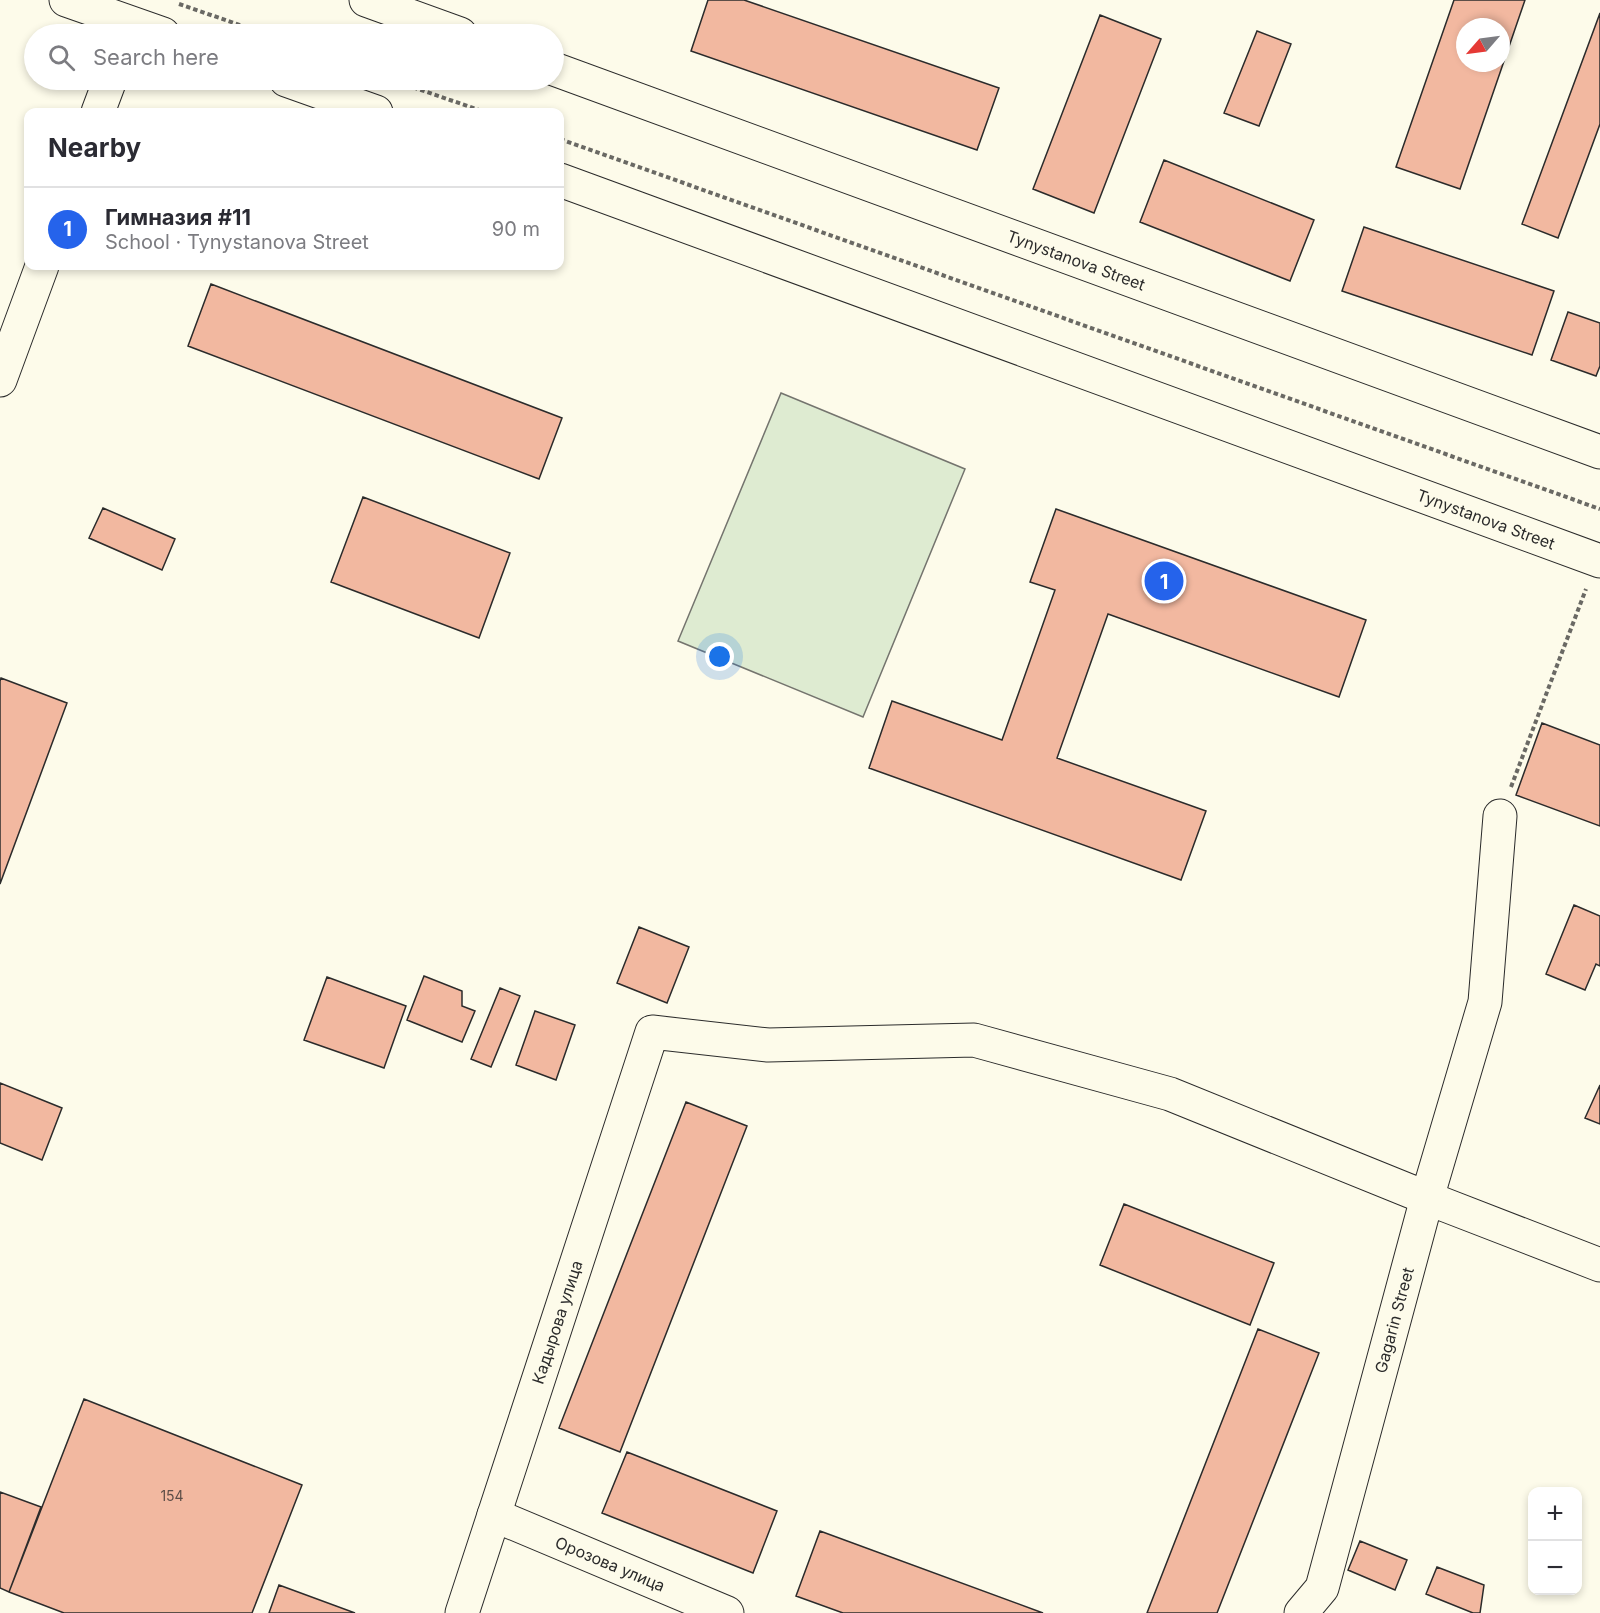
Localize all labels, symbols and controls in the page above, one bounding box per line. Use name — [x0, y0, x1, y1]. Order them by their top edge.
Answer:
north arrow — [1456, 18, 1510, 72]
search box — [24, 24, 564, 90]
icon: search — [45, 41, 78, 74]
text: Search here — [93, 44, 219, 70]
text: Nearby — [48, 132, 141, 163]
text: Гимназия #11 — [105, 204, 251, 230]
text: 1 — [63, 217, 72, 241]
text: 90 m — [492, 217, 540, 241]
street label: Tynystanova Street — [1004, 226, 1148, 295]
text: School · Tynystanova Street — [105, 230, 369, 254]
street label: Tynystanova Street — [1414, 485, 1558, 554]
pin: 1 — [1144, 558, 1184, 604]
your location — [705, 642, 734, 671]
street label: Кадырова улица — [528, 1258, 587, 1387]
street label: Gagarin Street — [1370, 1265, 1418, 1375]
house number: 154 — [160, 1487, 184, 1504]
map controls — [1528, 1487, 1582, 1595]
button: + — [1528, 1487, 1582, 1541]
street label: Орозова улица — [552, 1532, 668, 1596]
button: − — [1528, 1541, 1582, 1595]

